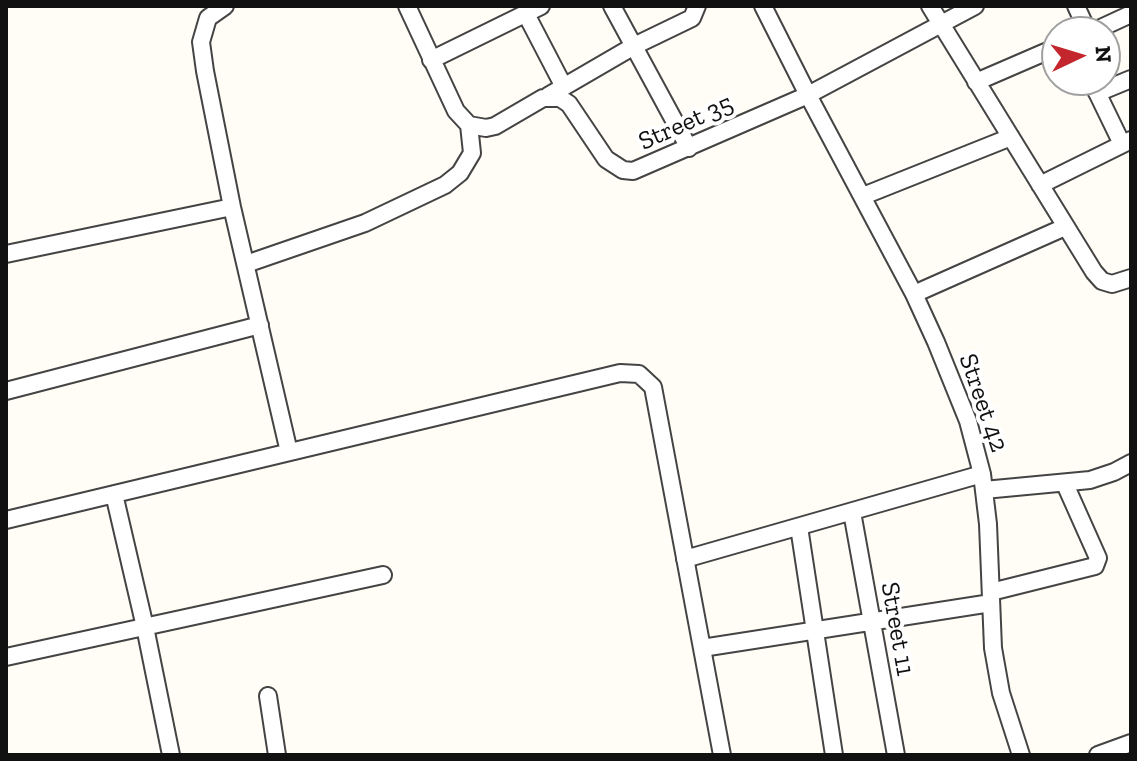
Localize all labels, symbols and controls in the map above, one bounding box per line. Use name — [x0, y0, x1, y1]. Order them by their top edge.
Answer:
north arrow — [1041, 16, 1121, 96]
text: N — [1089, 45, 1117, 64]
street label: Street 35 — [634, 88, 738, 158]
street label: Street 42 — [952, 350, 1014, 456]
street label: Street 11 — [873, 580, 921, 678]

